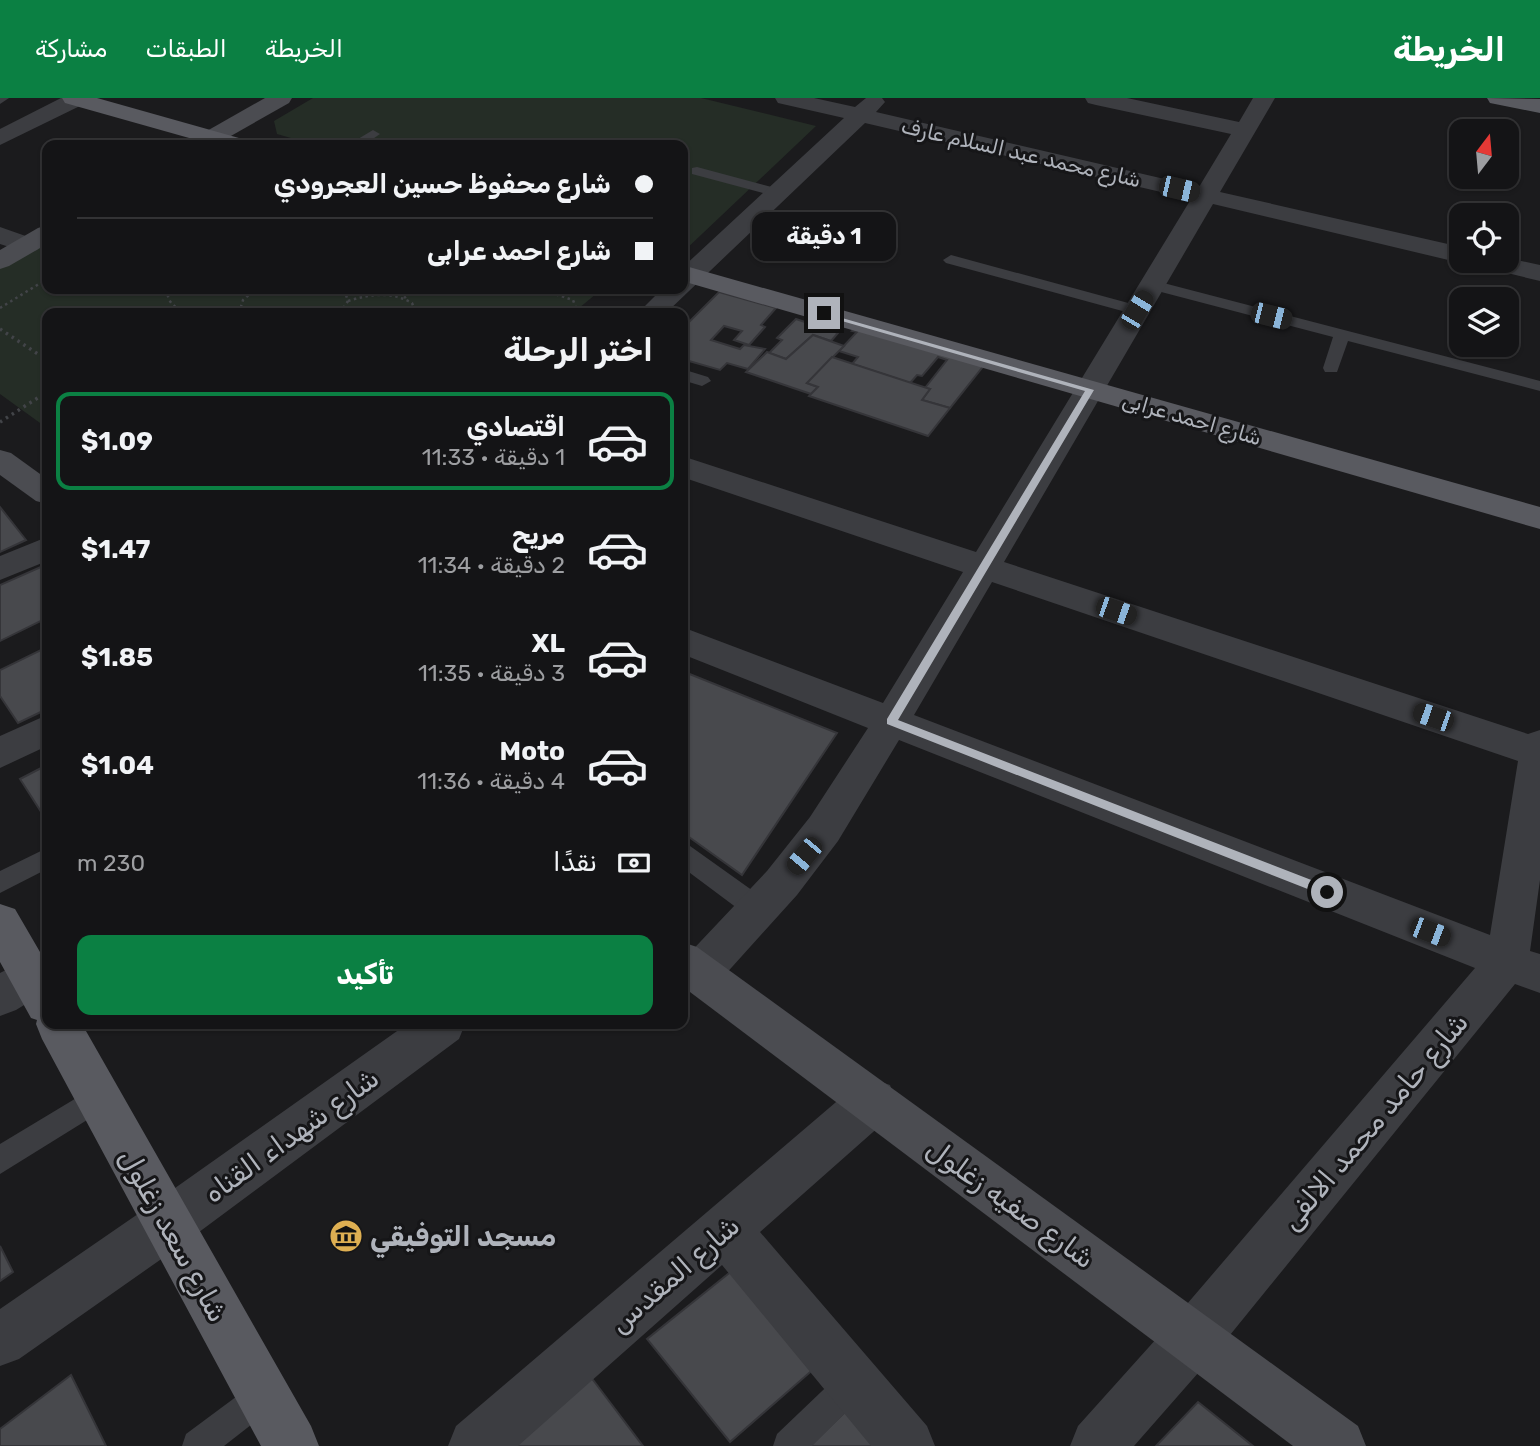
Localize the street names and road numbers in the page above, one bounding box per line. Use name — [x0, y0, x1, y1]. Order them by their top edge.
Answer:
street label: شارع محمد عبد السلام عارف — [898, 113, 1143, 194]
street label: شارع احمد عرابى — [1119, 387, 1265, 452]
street label: شارع حامد محمد الالفى — [1274, 1006, 1477, 1239]
street label: شارع شهداء القناه — [198, 1061, 387, 1212]
street label: شارع صفيه زغلول — [919, 1132, 1101, 1278]
street label: شارع سعد زغلول — [110, 1143, 235, 1329]
street label: شارع المقدس — [603, 1209, 748, 1342]

